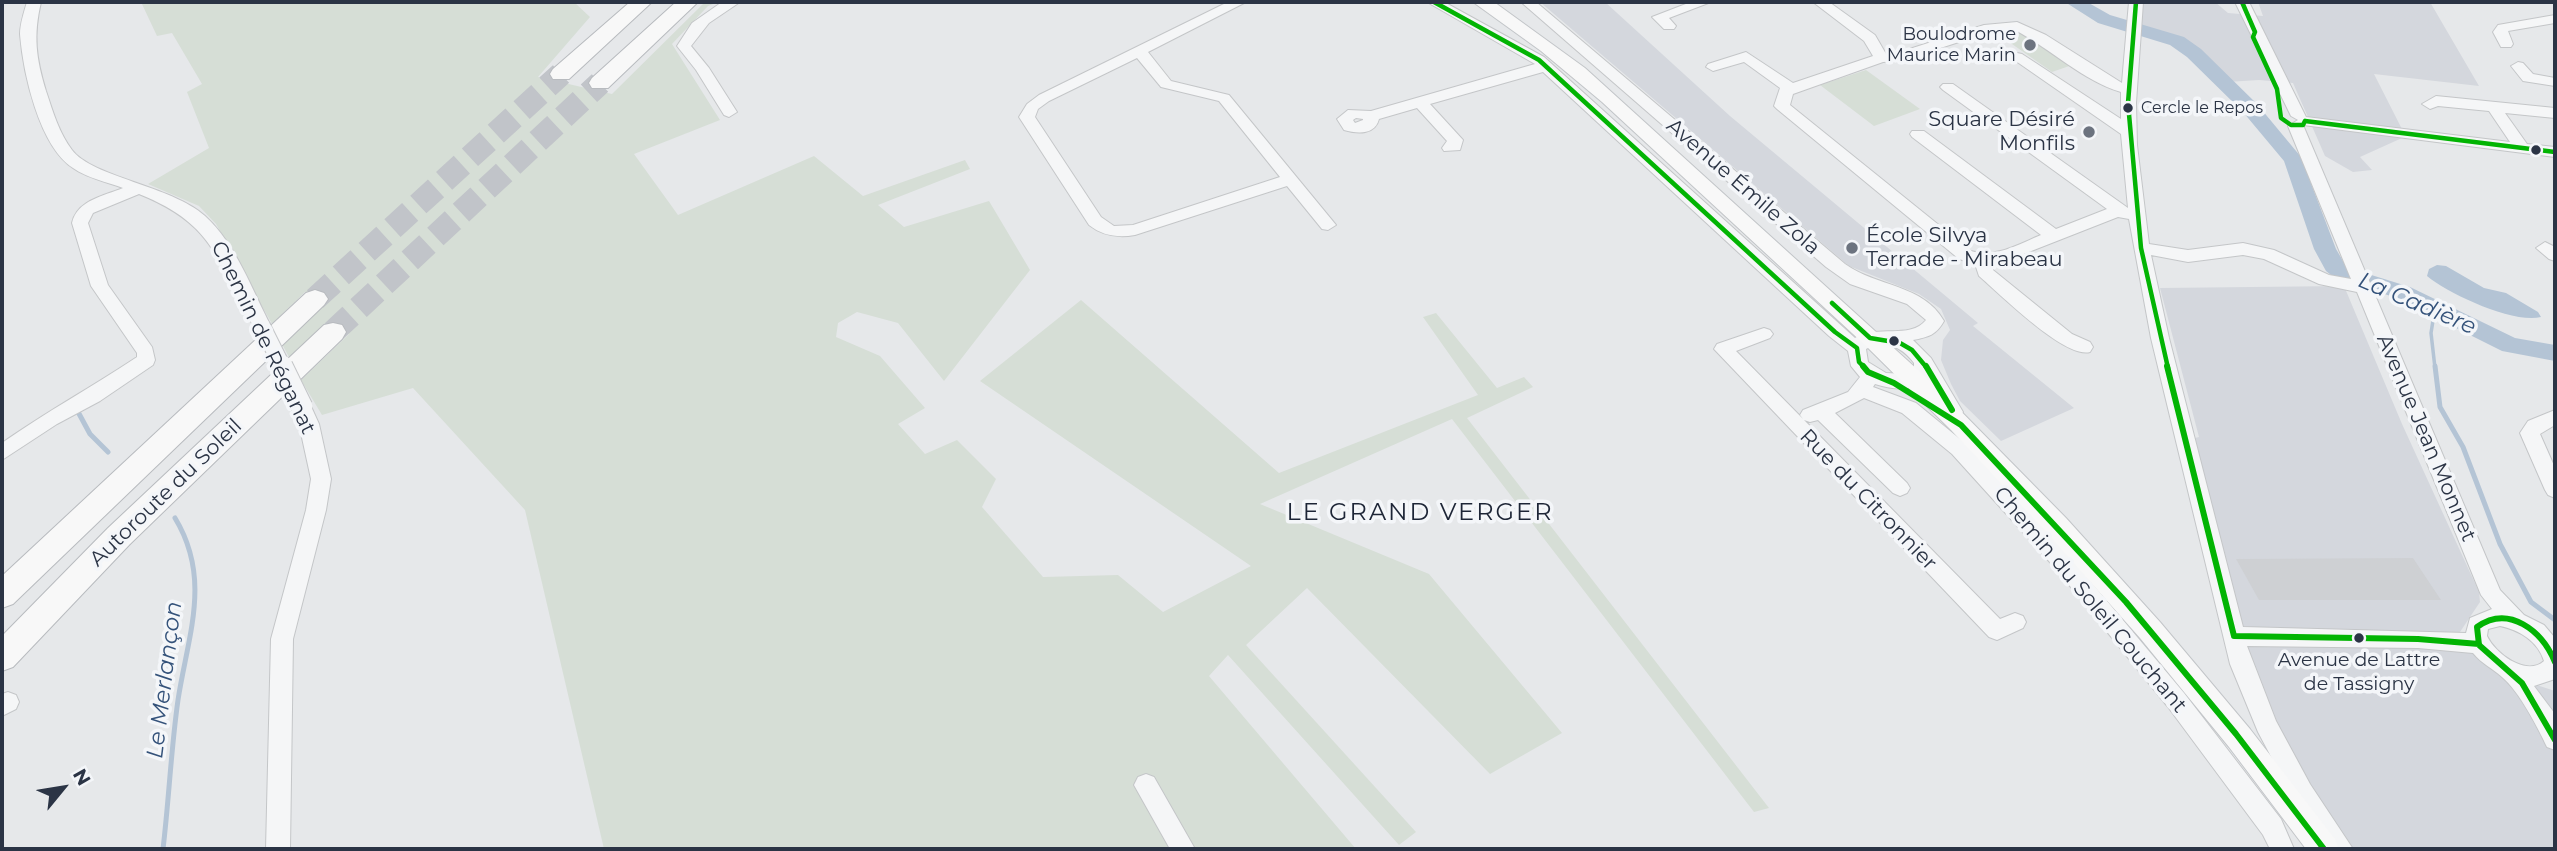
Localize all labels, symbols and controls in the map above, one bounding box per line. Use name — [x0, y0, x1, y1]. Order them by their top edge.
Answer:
place label: Boulodrome Maurice Marin — [1887, 24, 2016, 66]
marker: Boulodrome Maurice Marin — [2022, 37, 2038, 53]
place label: Cercle le Repos — [2141, 98, 2263, 118]
marker: Cercle le Repos — [2121, 101, 2135, 115]
place label: Square Désiré Monfils — [1928, 107, 2075, 157]
street label: Avenue Émile Zola — [1661, 113, 1825, 261]
marker: Square Désiré Monfils — [2081, 124, 2097, 140]
unlabelled marker — [2529, 143, 2543, 157]
place label: École Silvya Terrade - Mirabeau — [1866, 223, 2063, 273]
street label: Chemin de Réganat — [205, 237, 321, 439]
marker: École Silvya Terrade - Mirabeau — [1844, 240, 1860, 256]
water label: La Cadière — [2354, 267, 2480, 341]
street label: Avenue Jean Monnet — [2371, 331, 2481, 545]
unlabelled marker — [1887, 334, 1901, 348]
street label: Autoroute du Soleil — [85, 414, 247, 572]
street label: Rue du Citronnier — [1794, 424, 1942, 576]
street label: Chemin du Soleil Couchant — [1988, 482, 2192, 718]
district label: LE GRAND VERGER — [1288, 499, 1552, 527]
water label: Le Merlançon — [142, 600, 188, 760]
marker: Avenue de Lattre de Tassigny — [2352, 631, 2366, 645]
place label: Avenue de Lattre de Tassigny — [2278, 649, 2440, 693]
north arrow — [28, 753, 98, 823]
text: N — [68, 765, 95, 790]

